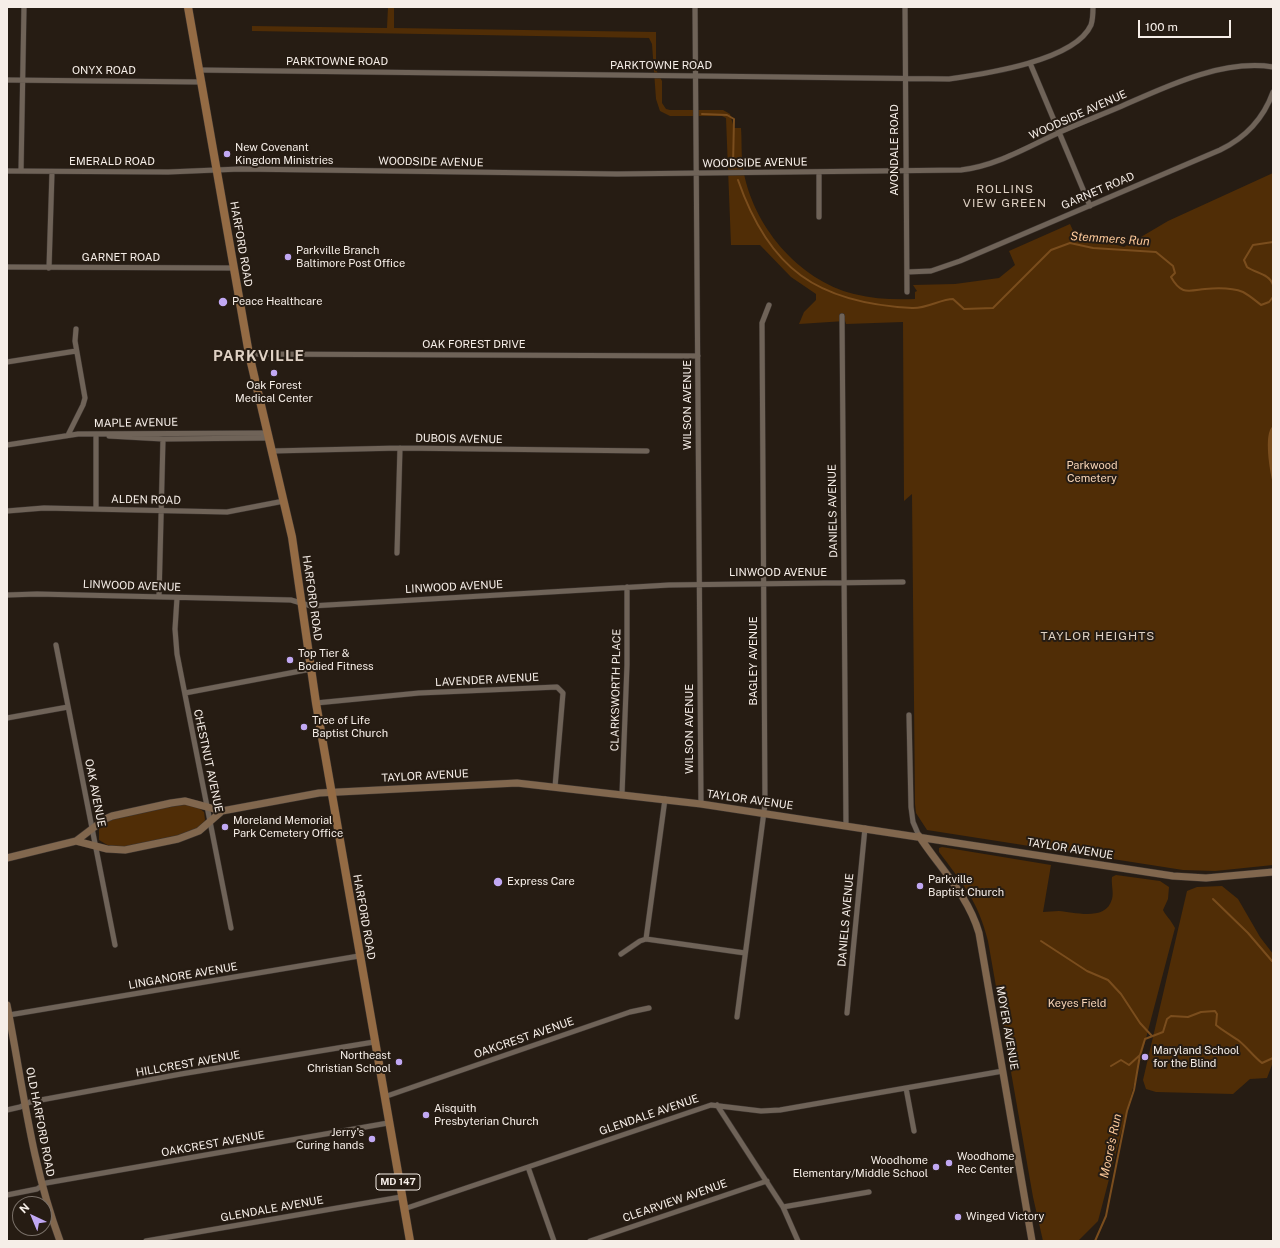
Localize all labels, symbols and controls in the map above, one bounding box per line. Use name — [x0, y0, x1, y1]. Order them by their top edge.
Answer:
scale bar — [1140, 12, 1233, 38]
text: 100 m — [1145, 20, 1178, 34]
street label: PARKTOWNE ROAD — [286, 55, 388, 69]
street label: PARKTOWNE ROAD — [610, 59, 712, 73]
street label: ONYX ROAD — [72, 64, 136, 78]
street label: WOODSIDE AVENUE — [1027, 88, 1129, 142]
street label: AVONDALE ROAD — [888, 104, 902, 196]
place label: New Covenant Kingdom Ministries — [235, 141, 333, 167]
marker: New Covenant Kingdom Ministries — [222, 149, 232, 159]
street label: WOODSIDE AVENUE — [378, 154, 484, 170]
street label: EMERALD ROAD — [69, 155, 155, 169]
street label: WOODSIDE AVENUE — [702, 155, 808, 171]
street label: GARNET ROAD — [1059, 170, 1137, 212]
district label: ROLLINS VIEW GREEN — [963, 182, 1047, 210]
street label: HARFORD ROAD — [227, 200, 255, 288]
water label: Stemmers Run — [1070, 229, 1150, 249]
place label: Parkville Branch Baltimore Post Office — [296, 244, 405, 270]
street label: GARNET ROAD — [82, 251, 160, 265]
marker: Parkville Branch Baltimore Post Office — [283, 252, 293, 262]
place label: Peace Healthcare — [232, 295, 323, 309]
marker: Peace Healthcare — [217, 296, 229, 308]
street label: OAK FOREST DRIVE — [422, 338, 526, 352]
district label: PARKVILLE — [213, 347, 305, 365]
street label: WILSON AVENUE — [681, 360, 695, 450]
marker: Oak Forest Medical Center — [269, 368, 279, 378]
place label: Oak Forest Medical Center — [235, 379, 313, 405]
street label: MAPLE AVENUE — [94, 416, 178, 430]
street label: DUBOIS AVENUE — [415, 432, 503, 446]
park label: Parkwood Cemetery — [1066, 459, 1118, 485]
street label: DANIELS AVENUE — [826, 464, 840, 558]
street label: ALDEN ROAD — [111, 493, 181, 507]
street label: HARFORD ROAD — [299, 554, 325, 642]
street label: LINWOOD AVENUE — [729, 566, 827, 580]
street label: LINWOOD AVENUE — [83, 578, 181, 594]
street label: LINWOOD AVENUE — [405, 578, 503, 596]
street label: BAGLEY AVENUE — [747, 616, 761, 706]
street label: CLARKSWORTH PLACE — [608, 629, 624, 751]
district label: TAYLOR HEIGHTS — [1041, 629, 1155, 643]
place label: Top Tier & Bodied Fitness — [298, 647, 374, 673]
marker: Top Tier & Bodied Fitness — [285, 655, 295, 665]
street label: LAVENDER AVENUE — [435, 671, 539, 689]
street label: WILSON AVENUE — [683, 684, 697, 774]
street label: CHESTNUT AVENUE — [191, 708, 225, 814]
place label: Tree of Life Baptist Church — [312, 714, 388, 740]
marker: Tree of Life Baptist Church — [299, 722, 309, 732]
street label: OAK AVENUE — [82, 758, 108, 828]
street label: TAYLOR AVENUE — [381, 767, 469, 785]
street label: TAYLOR AVENUE — [706, 787, 794, 813]
place label: Moreland Memorial Park Cemetery Office — [233, 814, 343, 840]
marker: Moreland Memorial Park Cemetery Office — [220, 822, 230, 832]
street label: TAYLOR AVENUE — [1026, 836, 1114, 862]
street label: HARFORD ROAD — [350, 873, 378, 961]
street label: DANIELS AVENUE — [835, 873, 857, 967]
place label: Parkville Baptist Church — [928, 873, 1004, 899]
place label: Express Care — [507, 875, 575, 889]
marker: Express Care — [492, 876, 504, 888]
marker: Parkville Baptist Church — [915, 881, 925, 891]
street label: LINGANORE AVENUE — [127, 960, 239, 992]
street label: MOYER AVENUE — [993, 985, 1021, 1071]
park label: Keyes Field — [1048, 997, 1106, 1011]
street label: OAKCREST AVENUE — [472, 1015, 576, 1061]
place label: Maryland School for the Blind — [1153, 1044, 1239, 1070]
street label: HILLCREST AVENUE — [135, 1048, 241, 1080]
place label: Northeast Christian School — [307, 1049, 391, 1075]
marker: Maryland School for the Blind — [1140, 1052, 1150, 1062]
marker: Northeast Christian School — [394, 1057, 404, 1067]
street label: OLD HARFORD ROAD — [23, 1066, 57, 1178]
street label: GLENDALE AVENUE — [598, 1092, 700, 1138]
place label: Aisquith Presbyterian Church — [434, 1102, 539, 1128]
marker: Aisquith Presbyterian Church — [421, 1110, 431, 1120]
water label: Moore's Run — [1097, 1113, 1125, 1179]
place label: Jerry's Curing hands — [296, 1126, 364, 1152]
street label: OAKCREST AVENUE — [160, 1128, 266, 1160]
marker: Jerry's Curing hands — [367, 1134, 377, 1144]
place label: Woodhome Rec Center — [957, 1150, 1014, 1176]
place label: Woodhome Elementary/Middle School — [793, 1154, 928, 1180]
marker: Woodhome Rec Center — [944, 1158, 954, 1168]
marker: Woodhome Elementary/Middle School — [931, 1162, 941, 1172]
road number: MD 147 — [376, 1174, 420, 1190]
street label: CLEARVIEW AVENUE — [621, 1177, 729, 1225]
street label: GLENDALE AVENUE — [220, 1193, 324, 1225]
north arrow — [12, 1196, 52, 1236]
text: N — [17, 1201, 32, 1215]
place label: Winged Victory — [966, 1210, 1044, 1224]
marker: Winged Victory — [953, 1212, 963, 1222]

